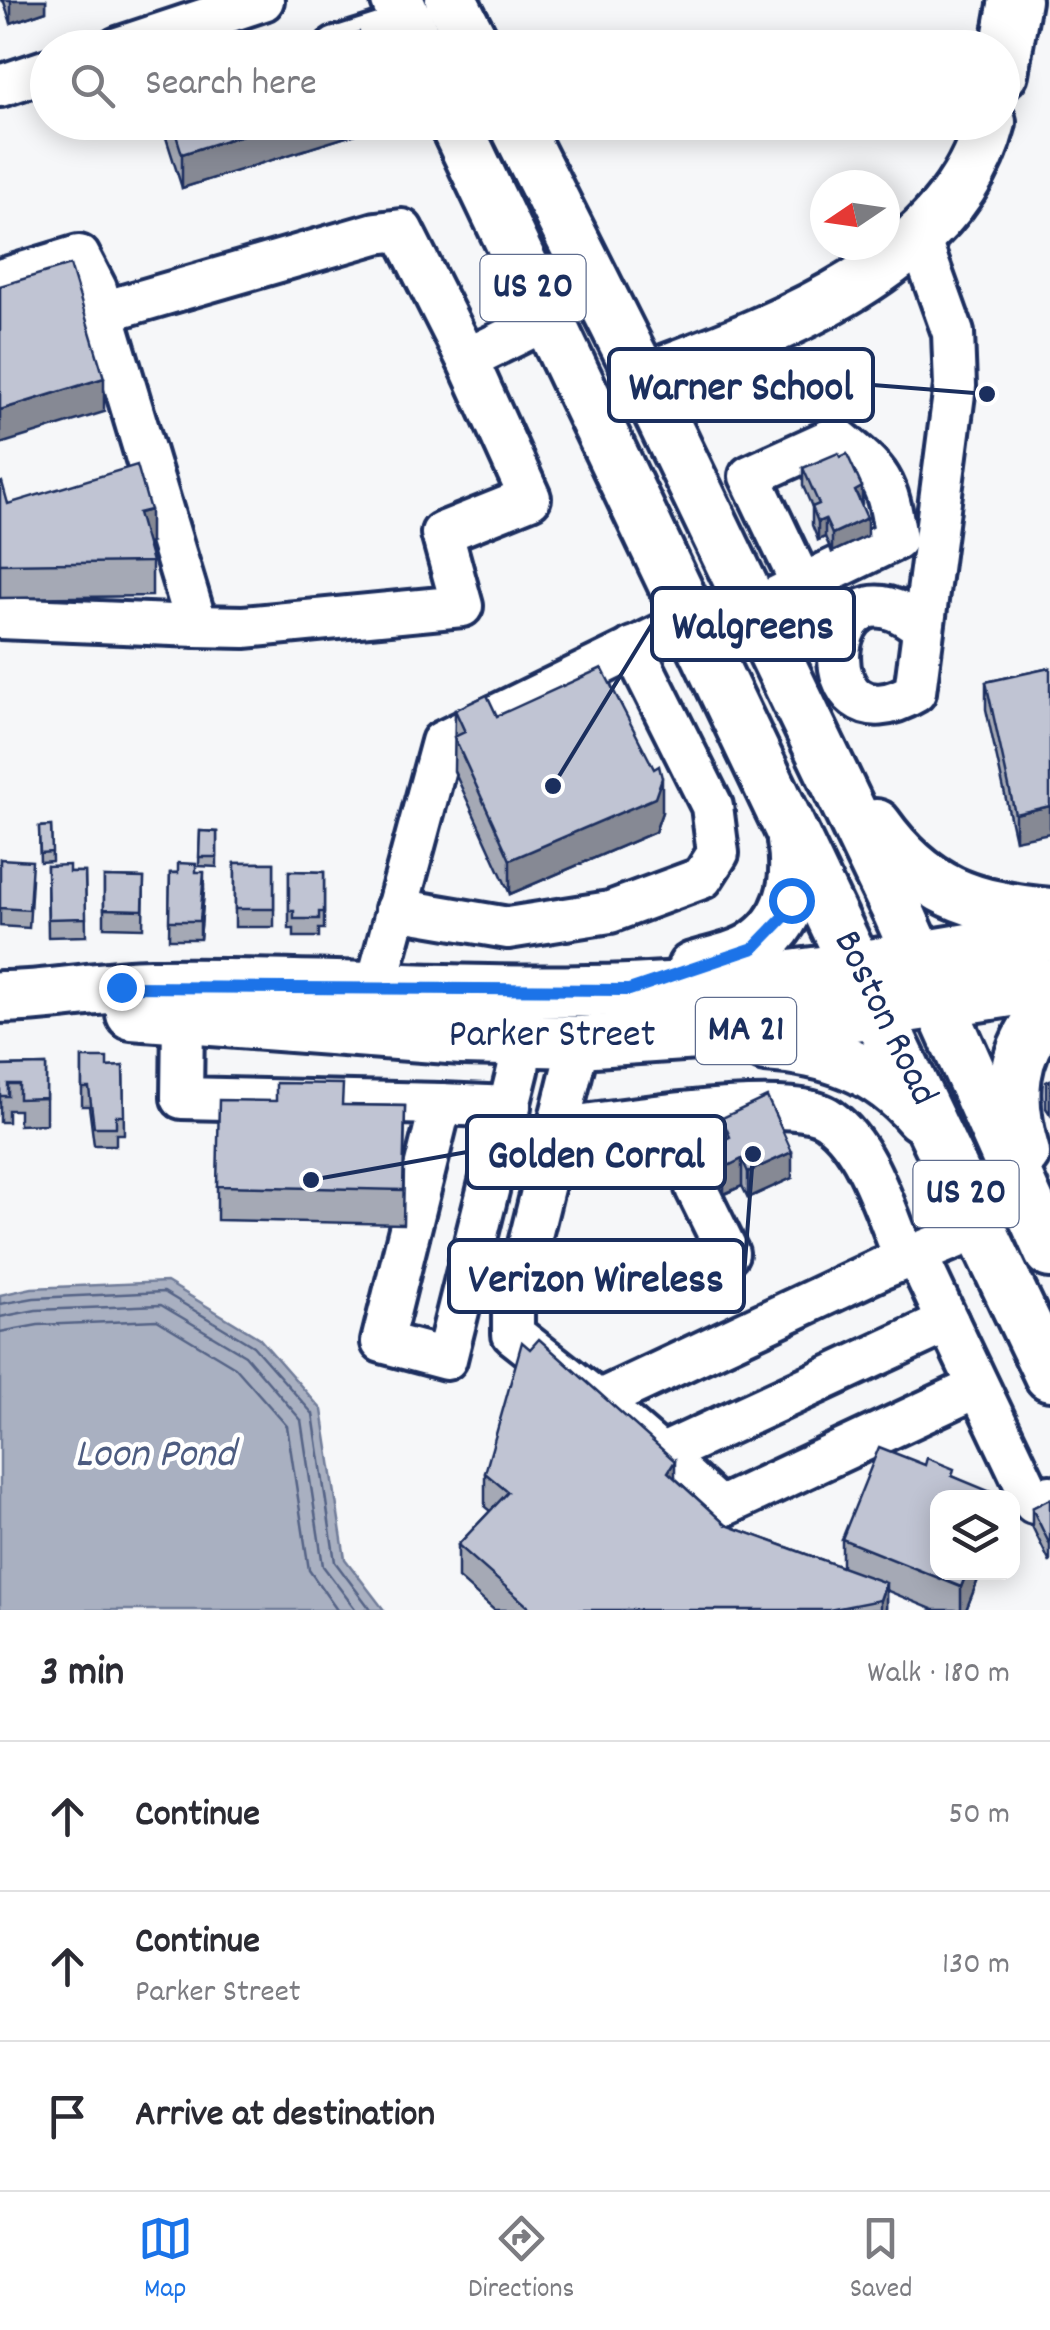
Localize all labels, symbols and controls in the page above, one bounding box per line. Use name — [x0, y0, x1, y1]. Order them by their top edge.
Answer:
search box — [30, 30, 1020, 140]
icon: search — [65, 58, 120, 113]
text: Search here — [145, 58, 317, 113]
north arrow — [810, 170, 900, 260]
road number: US 20 — [480, 255, 586, 321]
callout: Warner School — [609, 349, 873, 421]
text: Warner School — [629, 361, 854, 421]
callout: Walgreens — [652, 588, 854, 660]
text: Walgreens — [672, 600, 834, 660]
route start — [769, 878, 815, 924]
street label: Boston Road — [816, 922, 950, 1116]
route end — [99, 965, 145, 1011]
road number: MA 21 — [696, 998, 796, 1064]
street label: Parker Street — [449, 1009, 655, 1066]
callout: Golden Corral — [467, 1116, 725, 1188]
text: Golden Corral — [487, 1129, 706, 1189]
road number: US 20 — [914, 1161, 1018, 1227]
callout: Verizon Wireless — [449, 1240, 744, 1312]
text: Verizon Wireless — [468, 1253, 724, 1313]
water label: Loon Pond — [75, 1427, 241, 1487]
map controls — [930, 1490, 1020, 1580]
button: layers — [930, 1490, 1020, 1580]
text: 3 min — [40, 1645, 124, 1705]
text: Walk · 180 m — [867, 1652, 1010, 1698]
icon: ahead — [40, 1789, 95, 1844]
text: Continue — [135, 1789, 260, 1844]
text: 50 m — [948, 1793, 1010, 1839]
text: Continue — [135, 1916, 260, 1971]
icon: ahead — [40, 1939, 95, 1994]
text: 130 m — [942, 1943, 1010, 1989]
text: Parker Street — [135, 1971, 301, 2017]
icon: arrive — [40, 2089, 95, 2144]
text: Arrive at destination — [135, 2089, 435, 2144]
tab: Map — [138, 2211, 193, 2311]
tab: Directions — [468, 2211, 574, 2311]
tab: Saved — [850, 2211, 912, 2311]

